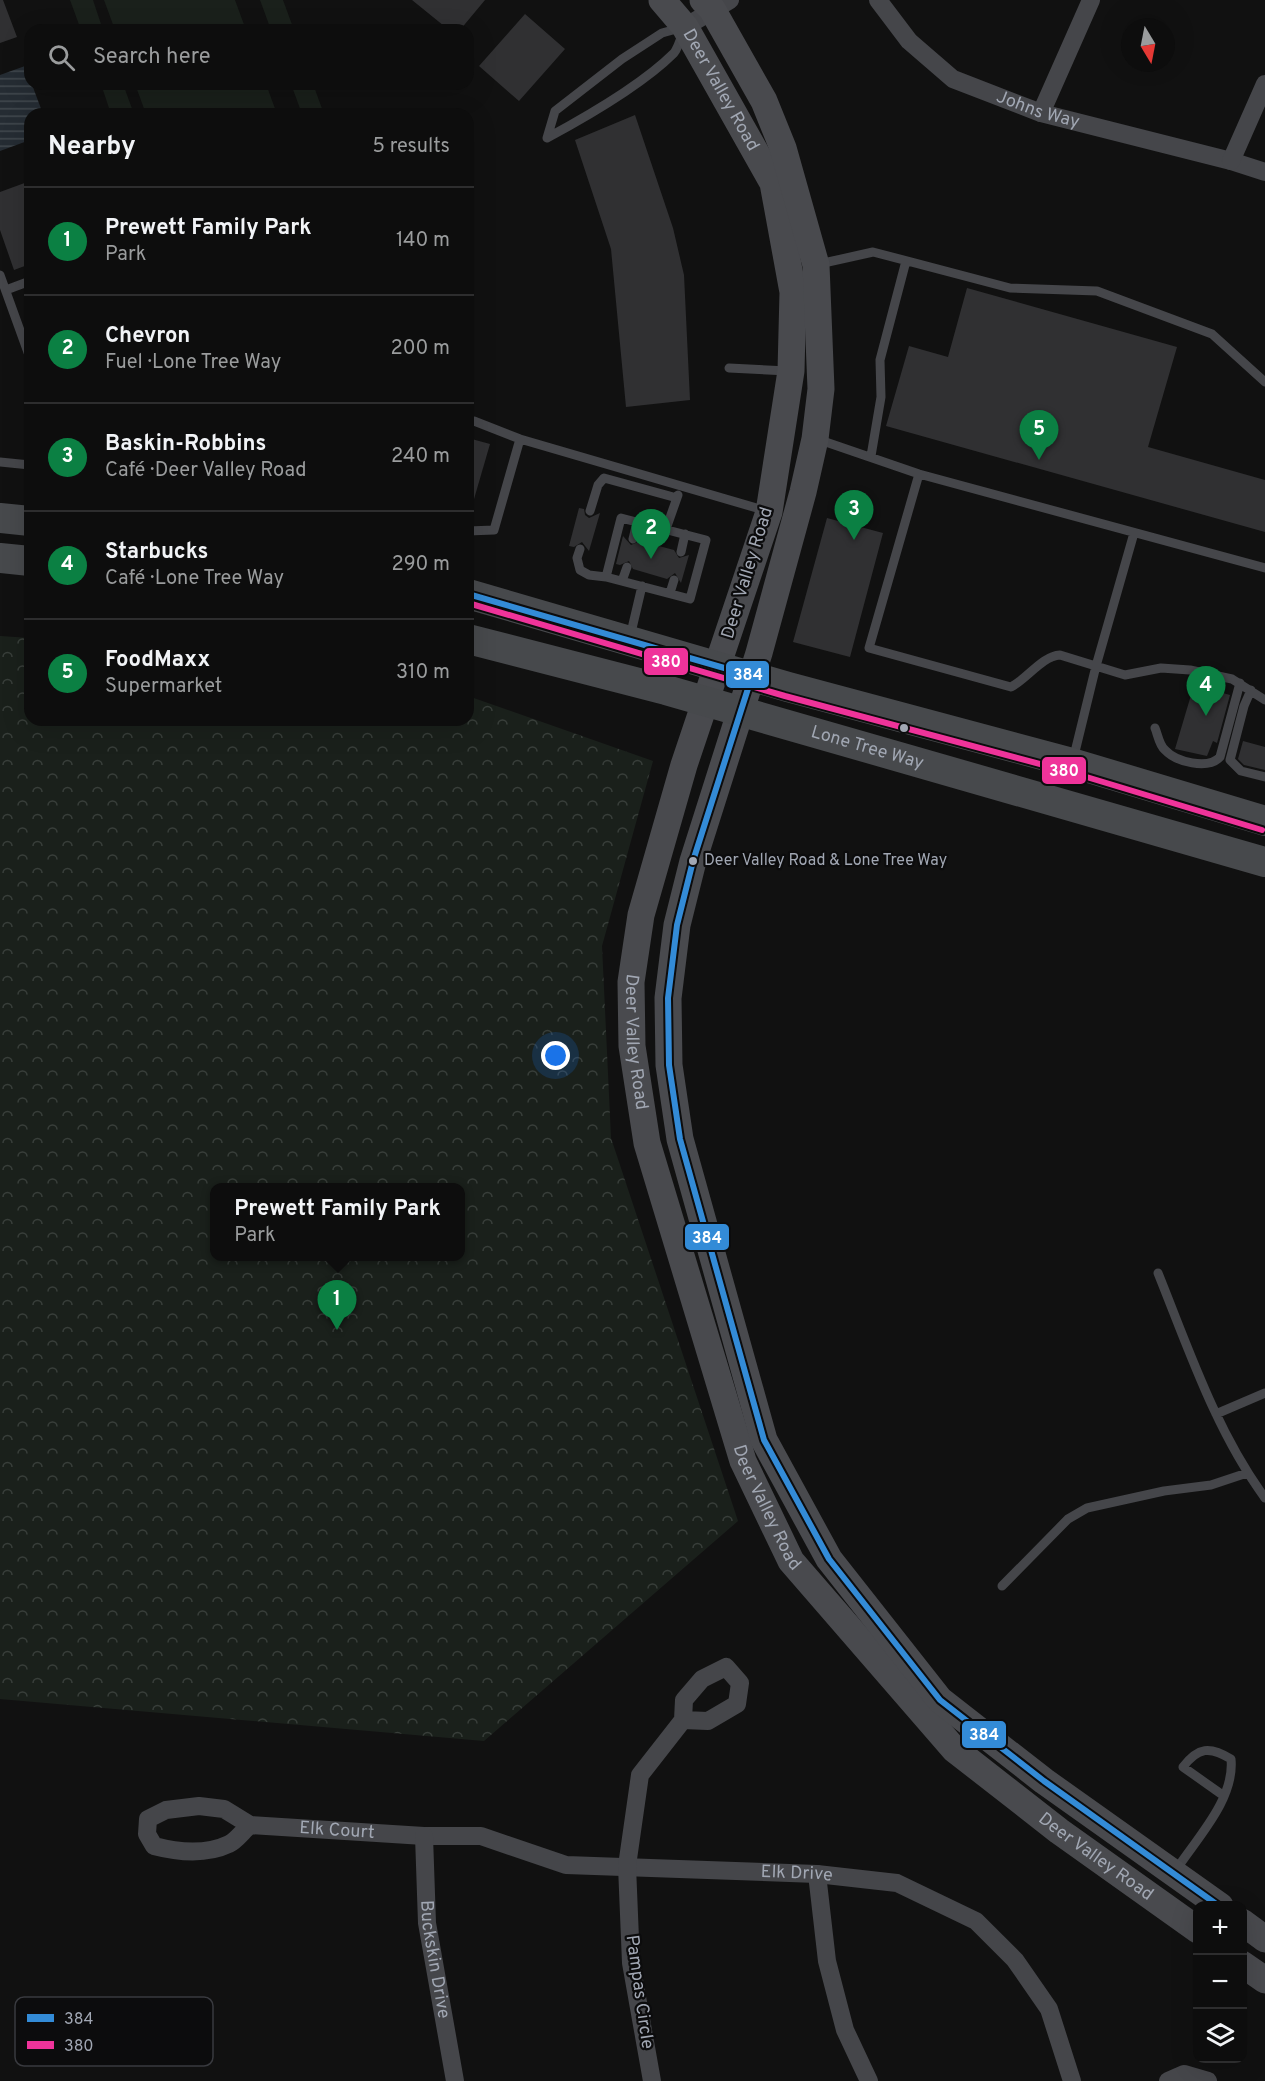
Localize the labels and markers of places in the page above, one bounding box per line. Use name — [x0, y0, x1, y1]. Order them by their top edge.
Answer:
pin: 5 — [1020, 410, 1058, 460]
pin: 3 — [834, 490, 874, 540]
pin: 2 — [632, 510, 670, 559]
pin: 4 — [1186, 666, 1226, 716]
unlabelled marker — [898, 722, 910, 734]
place label: Deer Valley Road & Lone Tree Way — [704, 851, 947, 871]
marker: Deer Valley Road & Lone Tree Way — [687, 855, 699, 867]
pin: 1 — [318, 1280, 356, 1330]

